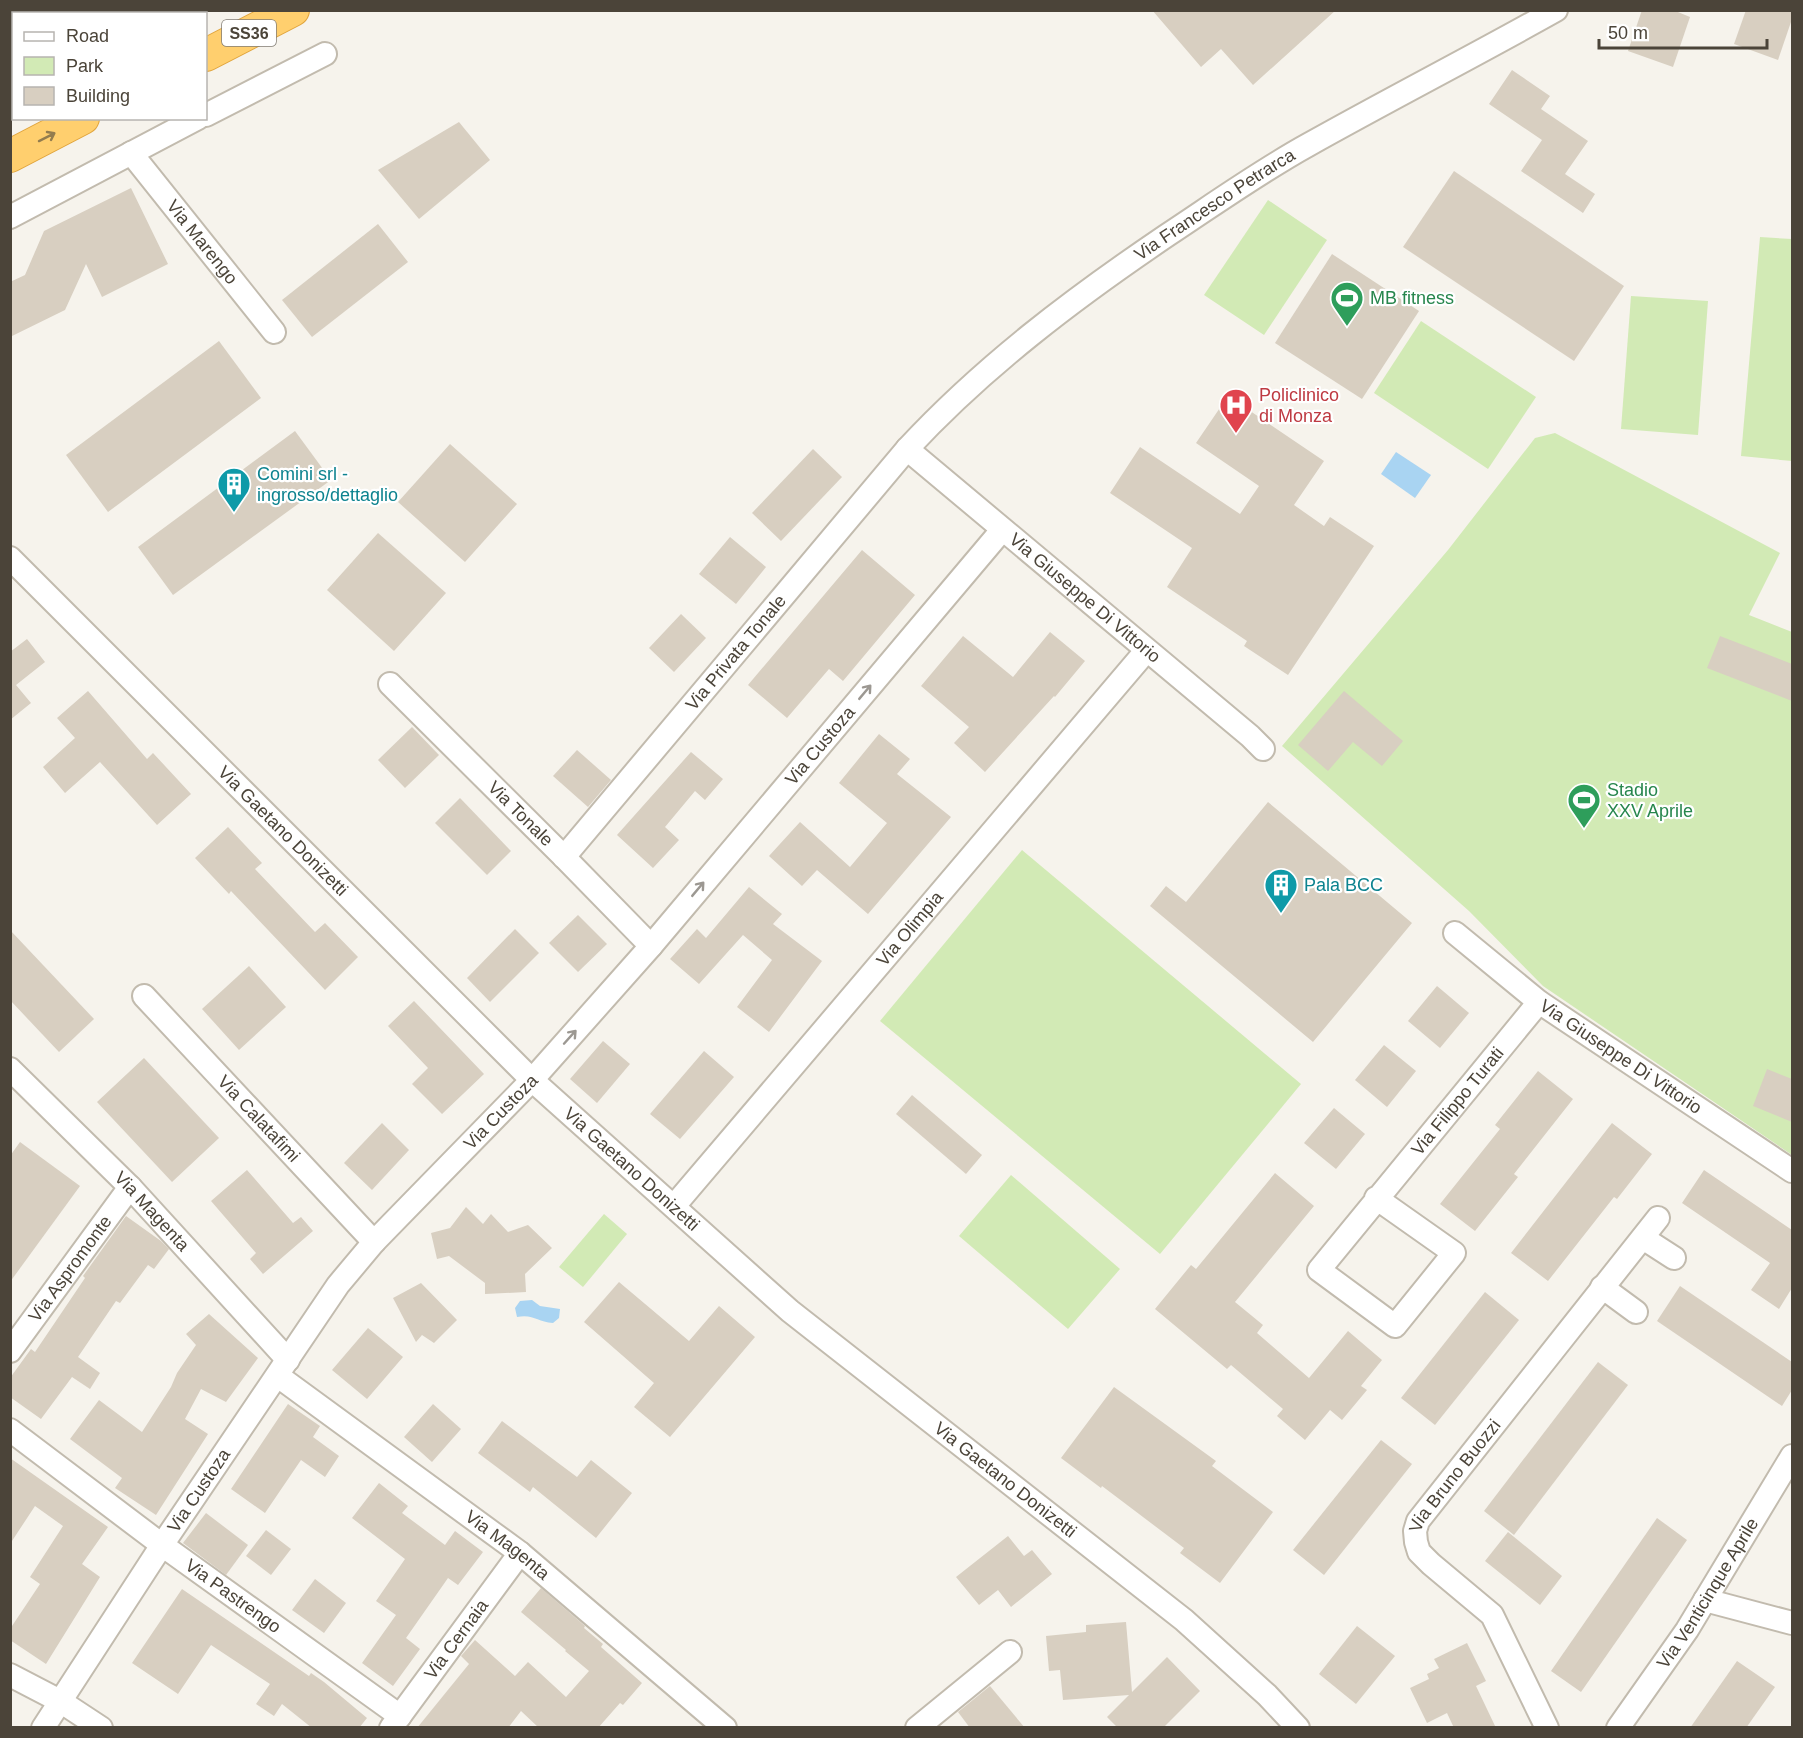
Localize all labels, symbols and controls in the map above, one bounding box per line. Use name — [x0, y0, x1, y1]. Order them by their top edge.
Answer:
legend — [12, 12, 207, 120]
scale bar — [1599, 12, 1767, 50]
road number: SS36 — [222, 20, 276, 46]
text: 50 m — [1608, 23, 1648, 43]
text: Road — [66, 26, 109, 46]
text: Park — [66, 56, 104, 76]
text: Building — [66, 86, 130, 106]
one-way arrow — [37, 131, 55, 142]
street label: Via Francesco Petrarca — [1131, 144, 1299, 265]
street label: Via Marengo — [163, 196, 242, 288]
sports icon: MB fitness — [1329, 280, 1365, 327]
place label: MB fitness — [1370, 288, 1454, 308]
place label: Policlinico di Monza — [1259, 385, 1339, 426]
hospital icon: Policlinico di Monza — [1218, 387, 1254, 434]
place label: Comini srl - ingrosso/dettaglio — [257, 464, 398, 505]
building icon: Comini srl - ingrosso/dettaglio — [216, 466, 252, 513]
street label: Via Giuseppe Di Vittorio — [1005, 529, 1164, 667]
street label: Via Privata Tonale — [682, 591, 790, 714]
one-way arrow — [858, 685, 872, 700]
street label: Via Custoza — [781, 701, 860, 789]
street label: Via Gaetano Donizetti — [214, 762, 352, 900]
street label: Via Tonale — [484, 777, 557, 850]
place label: Stadio XXV Aprile — [1607, 780, 1693, 821]
sports icon: Stadio XXV Aprile — [1566, 782, 1602, 829]
building icon: Pala BCC — [1263, 867, 1299, 914]
place label: Pala BCC — [1304, 875, 1383, 895]
one-way arrow — [692, 881, 705, 897]
street label: Via Olimpia — [872, 887, 948, 970]
street label: Via Giuseppe Di Vittorio — [1536, 995, 1706, 1118]
one-way arrow — [563, 1029, 577, 1044]
street label: Via Filippo Turati — [1407, 1043, 1508, 1159]
street label: Via Custoza — [460, 1070, 542, 1154]
street label: Via Calatafimi — [214, 1071, 304, 1166]
street label: Via Gaetano Donizetti — [560, 1103, 703, 1235]
street label: Via Magenta — [110, 1167, 194, 1256]
street label: Via Aspromonte — [25, 1212, 116, 1326]
street label: Via Bruno Buozzi — [1405, 1415, 1505, 1534]
street label: Via Gaetano Donizetti — [930, 1418, 1080, 1542]
street label: Via Custoza — [163, 1444, 235, 1536]
street label: Via Magenta — [461, 1506, 554, 1584]
street label: Via Venticinque Aprile — [1653, 1514, 1762, 1672]
street label: Via Pastrengo — [181, 1555, 285, 1637]
street label: Via Cernaia — [420, 1595, 493, 1683]

